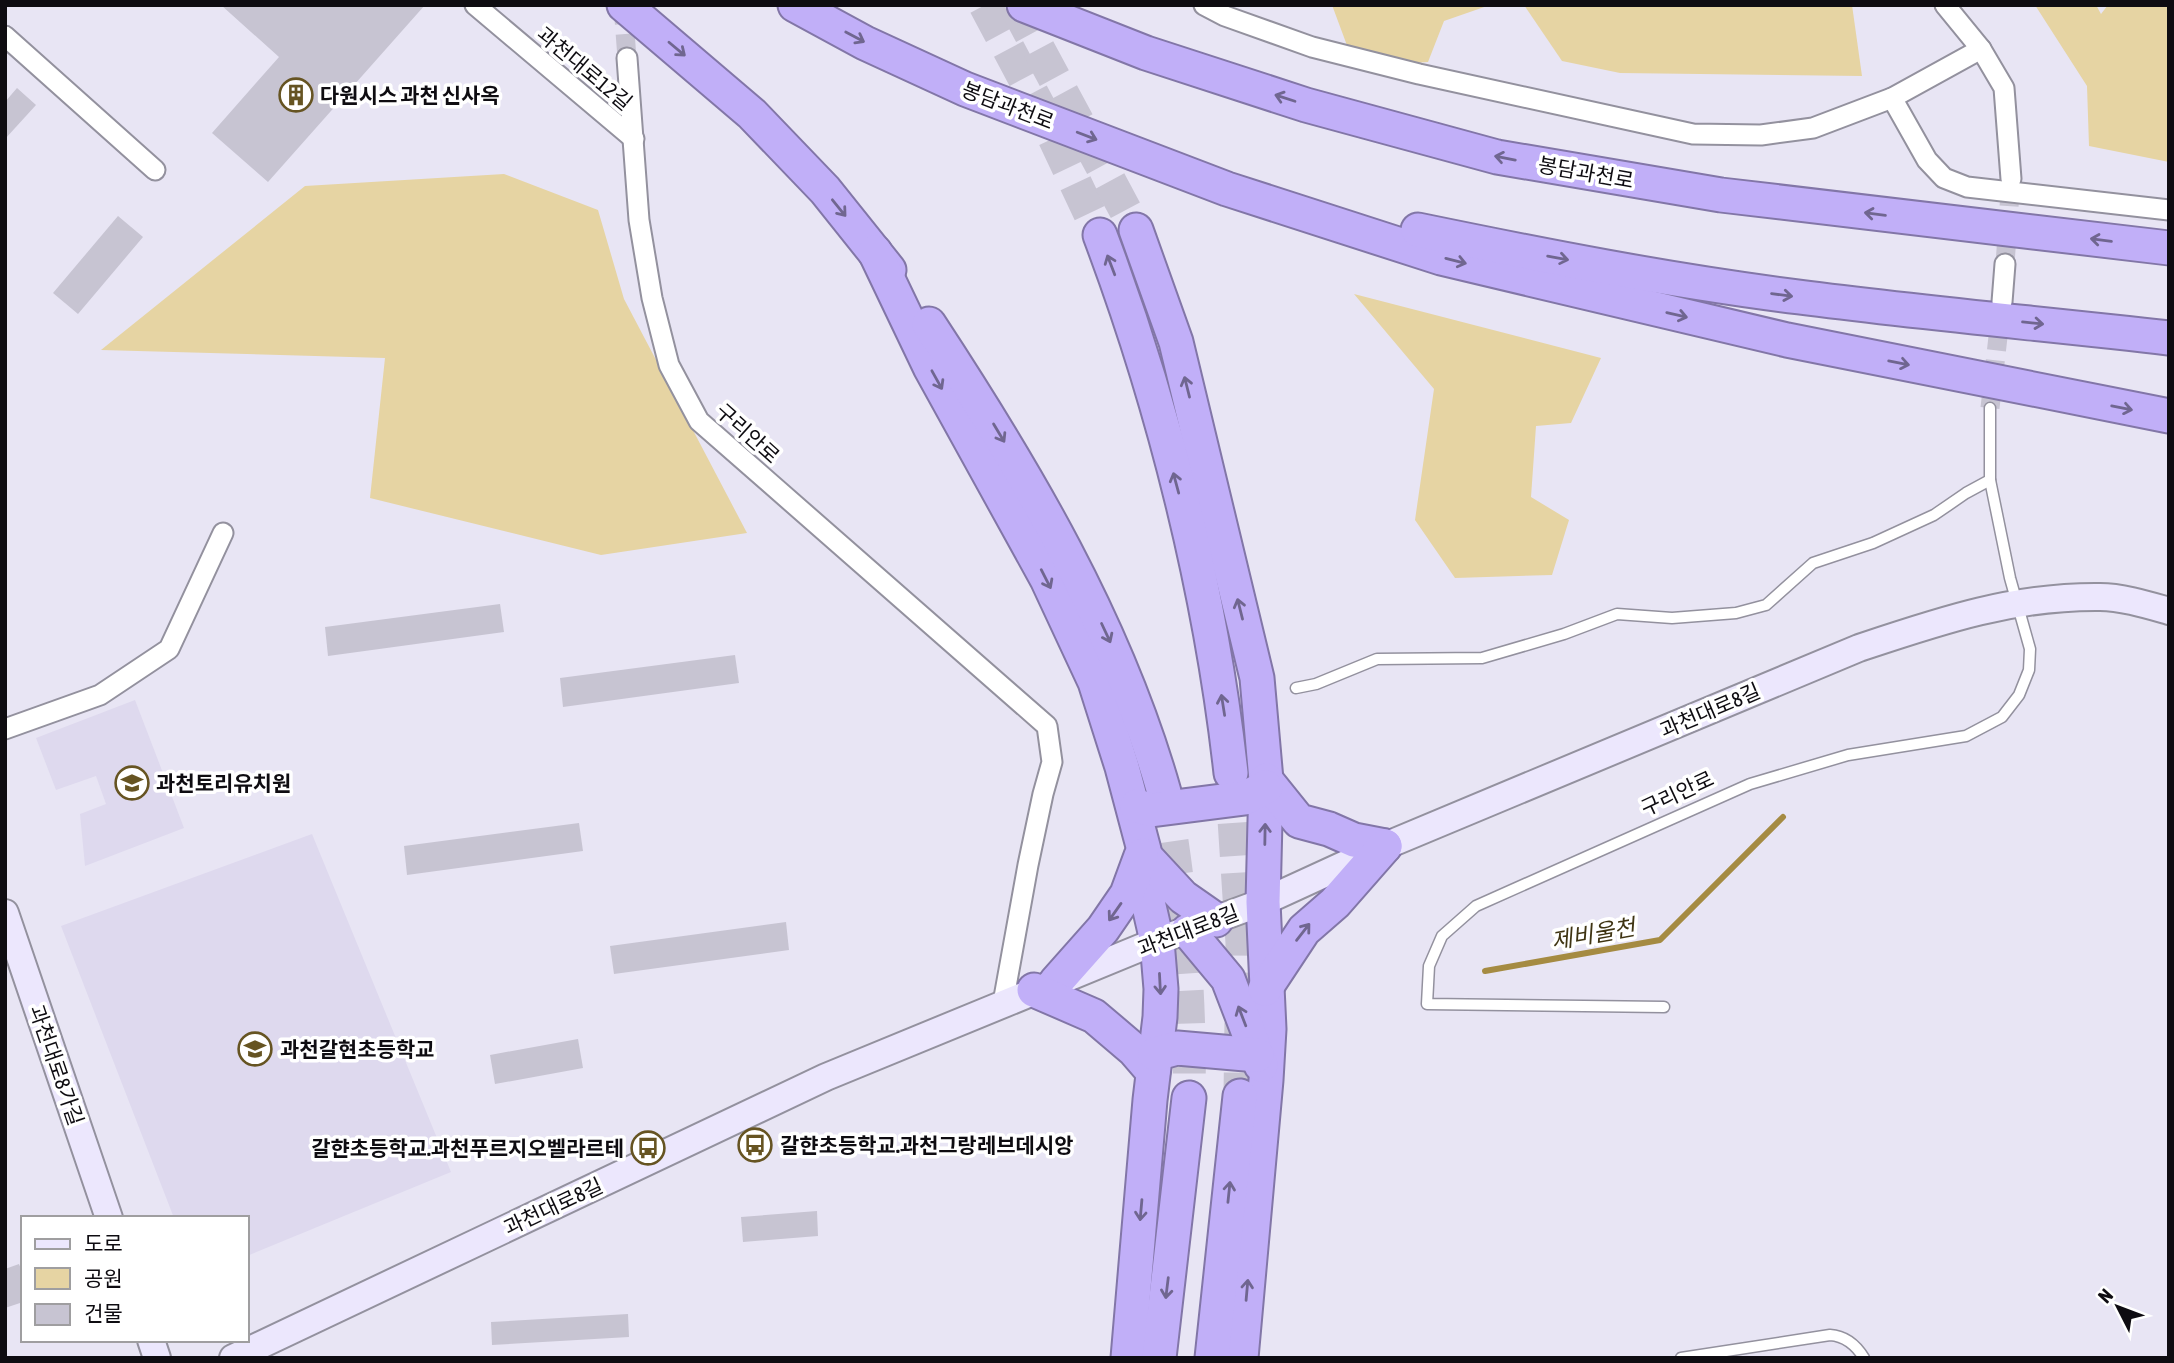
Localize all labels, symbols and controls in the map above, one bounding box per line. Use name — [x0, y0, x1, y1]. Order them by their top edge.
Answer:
street label: 과천대로12길 — [533, 21, 637, 115]
one-way arrow — [844, 31, 865, 44]
one-way arrow — [667, 41, 685, 56]
building icon: 다원시스 과천 신사옥 — [277, 76, 315, 114]
street label: 봉담과천로 — [959, 76, 1057, 134]
place label: 다원시스 과천 신사옥 — [320, 83, 500, 107]
one-way arrow — [1275, 91, 1297, 103]
one-way arrow — [1076, 130, 1097, 143]
one-way arrow — [1494, 151, 1517, 164]
street label: 봉담과천로 — [1536, 152, 1636, 192]
one-way arrow — [831, 198, 847, 216]
one-way arrow — [1864, 207, 1887, 220]
one-way arrow — [2090, 234, 2113, 247]
one-way arrow — [1546, 252, 1569, 265]
one-way arrow — [1104, 255, 1117, 276]
one-way arrow — [1444, 255, 1467, 268]
one-way arrow — [1770, 288, 1793, 301]
one-way arrow — [1665, 309, 1688, 322]
one-way arrow — [2021, 316, 2044, 329]
one-way arrow — [1887, 356, 1910, 370]
one-way arrow — [930, 369, 944, 389]
one-way arrow — [1180, 376, 1193, 399]
street label: 구리안로 — [711, 398, 785, 468]
one-way arrow — [2110, 401, 2133, 415]
one-way arrow — [992, 422, 1006, 442]
one-way arrow — [1169, 472, 1182, 495]
one-way arrow — [1040, 568, 1054, 589]
one-way arrow — [1233, 598, 1246, 620]
one-way arrow — [1100, 622, 1113, 644]
street label: 과천대로8길 — [1656, 678, 1764, 742]
one-way arrow — [1216, 695, 1229, 717]
school or university icon: 과천토리유치원 — [113, 764, 151, 802]
street label: 구리안로 — [1637, 766, 1717, 820]
place label: 과천토리유치원 — [156, 771, 291, 795]
one-way arrow — [1258, 822, 1272, 845]
street label: 과천대로8길 — [1134, 900, 1242, 960]
one-way arrow — [1108, 902, 1122, 921]
water label: 제비울천 — [1549, 913, 1640, 954]
one-way arrow — [1296, 924, 1311, 942]
one-way arrow — [1154, 972, 1167, 994]
street label: 과천대로8가길 — [25, 1002, 89, 1128]
one-way arrow — [1235, 1006, 1248, 1028]
school or university icon: 과천갈현초등학교 — [236, 1030, 274, 1068]
place label: 과천갈현초등학교 — [280, 1037, 435, 1061]
bus stop icon: 갈햔초등학교.과천그랑레브데시앙 — [736, 1126, 774, 1164]
bus stop icon: 갈햔초등학교.과천푸르지오벨라르테 — [629, 1129, 667, 1167]
place label: 갈햔초등학교.과천그랑레브데시앙 — [780, 1133, 1074, 1157]
place label: 갈햔초등학교.과천푸르지오벨라르테 — [311, 1136, 624, 1160]
street label: 과천대로8길 — [500, 1173, 606, 1239]
one-way arrow — [1223, 1182, 1236, 1204]
one-way arrow — [1134, 1198, 1147, 1221]
legend — [21, 1216, 248, 1342]
text: 도로 — [84, 1231, 123, 1255]
text: 공원 — [84, 1266, 123, 1290]
north arrow — [2083, 1272, 2153, 1342]
one-way arrow — [1160, 1276, 1173, 1299]
one-way arrow — [1241, 1279, 1254, 1302]
text: N — [2093, 1284, 2117, 1307]
text: 건물 — [84, 1301, 123, 1325]

